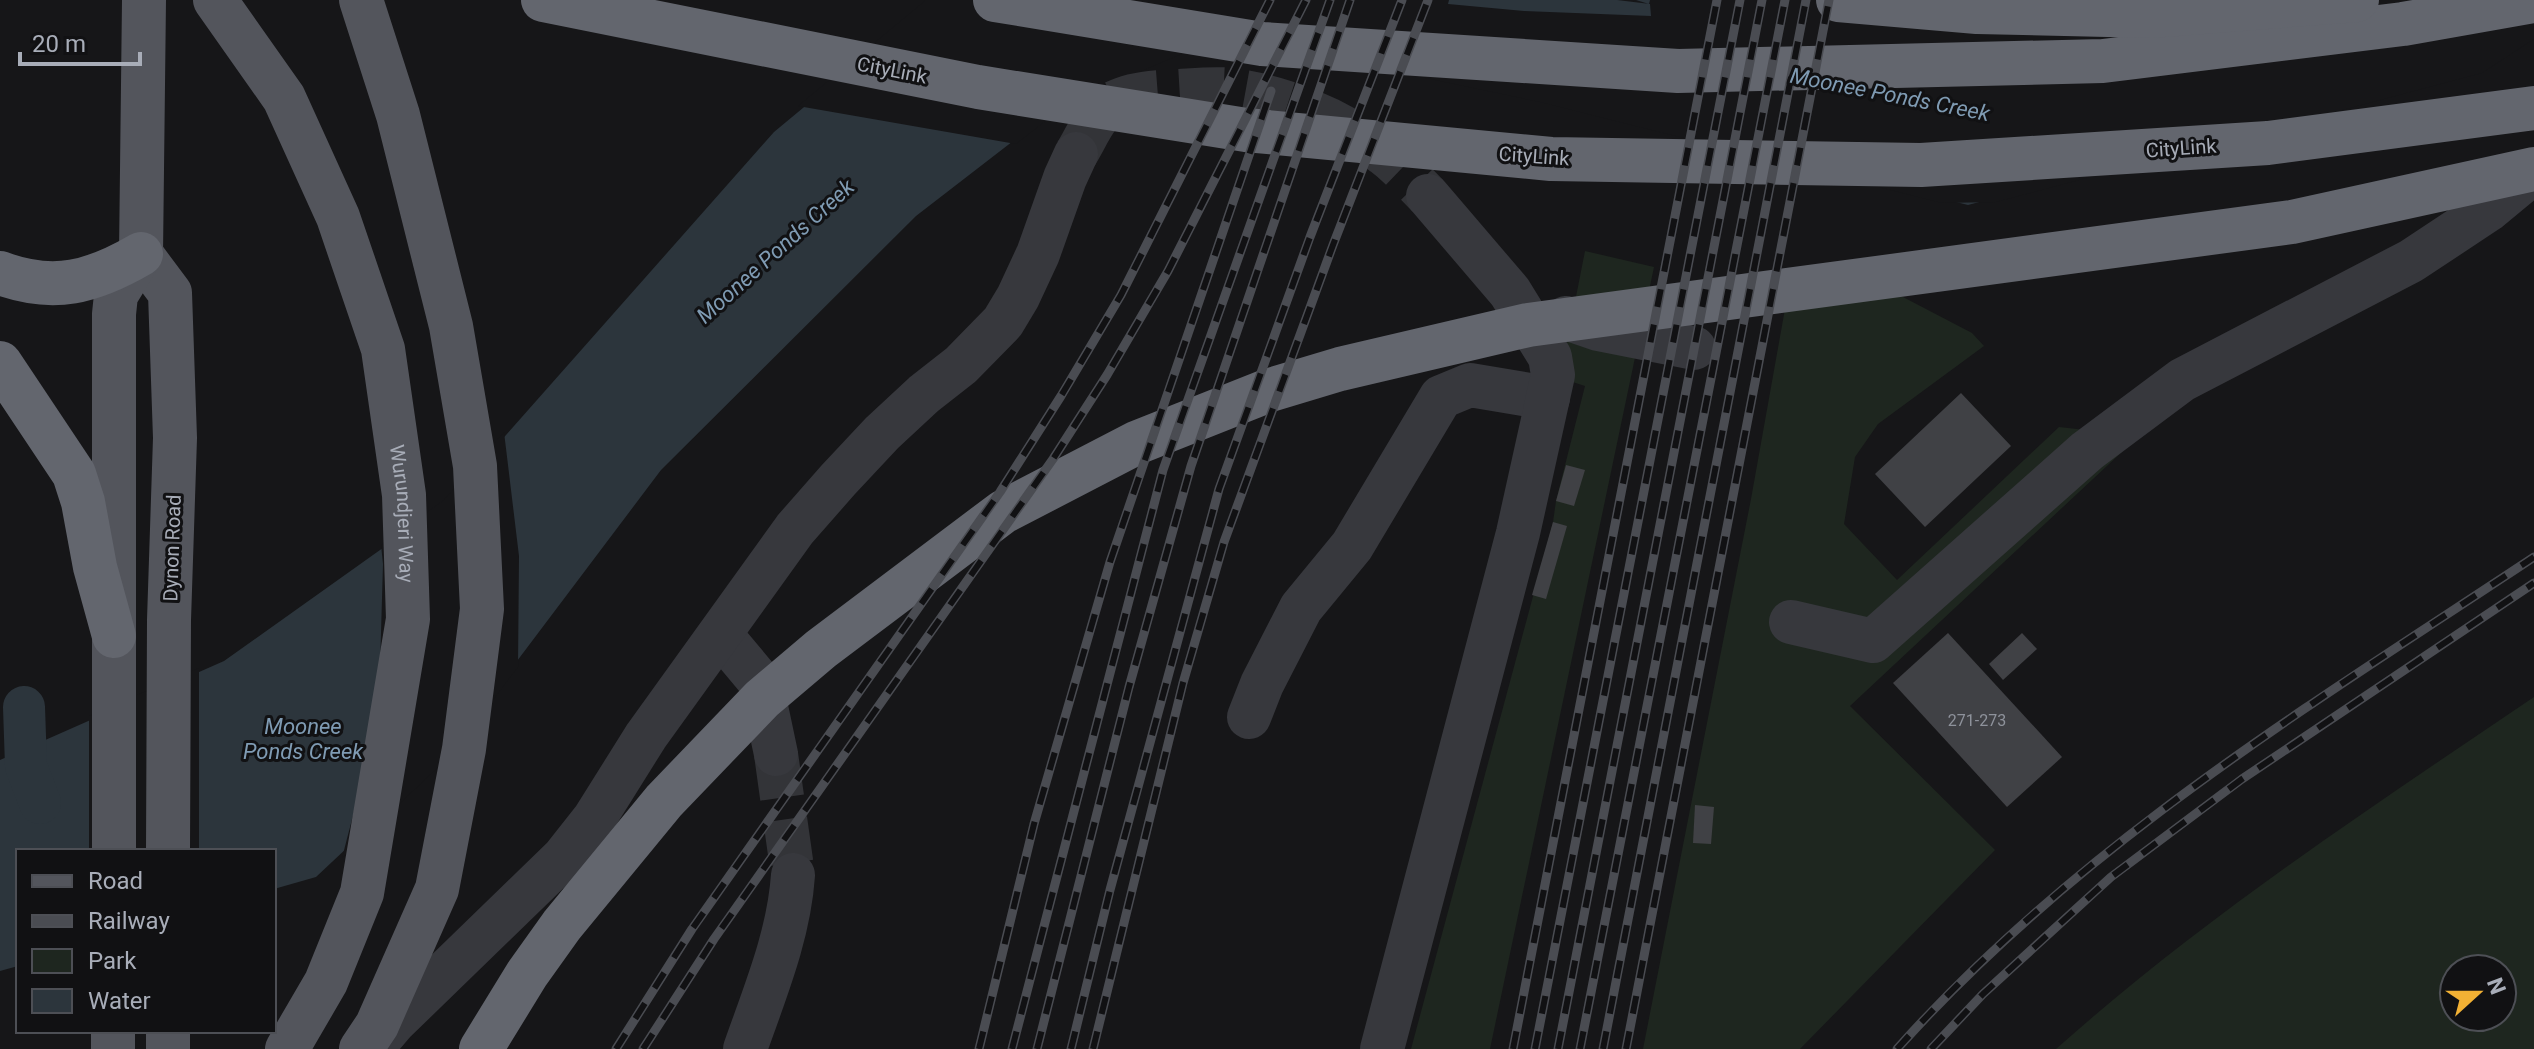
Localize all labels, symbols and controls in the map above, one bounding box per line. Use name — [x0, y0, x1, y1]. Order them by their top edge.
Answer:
scale bar — [20, 16, 140, 66]
text: 20 m — [32, 30, 86, 58]
street label: CityLink — [855, 51, 930, 89]
water label: Moonee Ponds Creek — [1788, 63, 1993, 126]
street label: CityLink — [2145, 134, 2218, 162]
street label: CityLink — [1498, 142, 1571, 170]
water label: Moonee Ponds Creek — [692, 173, 860, 329]
street label: Wurundjeri Way — [385, 443, 419, 584]
street label: Dynon Road — [158, 494, 186, 602]
house number: 271-273 — [1948, 711, 2006, 730]
water label: Moonee Ponds Creek — [243, 714, 364, 764]
legend — [16, 849, 276, 1033]
text: Road — [88, 867, 143, 895]
text: Railway — [88, 907, 170, 935]
text: Park — [88, 947, 137, 975]
north arrow — [2438, 953, 2518, 1033]
text: N — [2482, 974, 2511, 998]
text: Water — [88, 987, 151, 1015]

